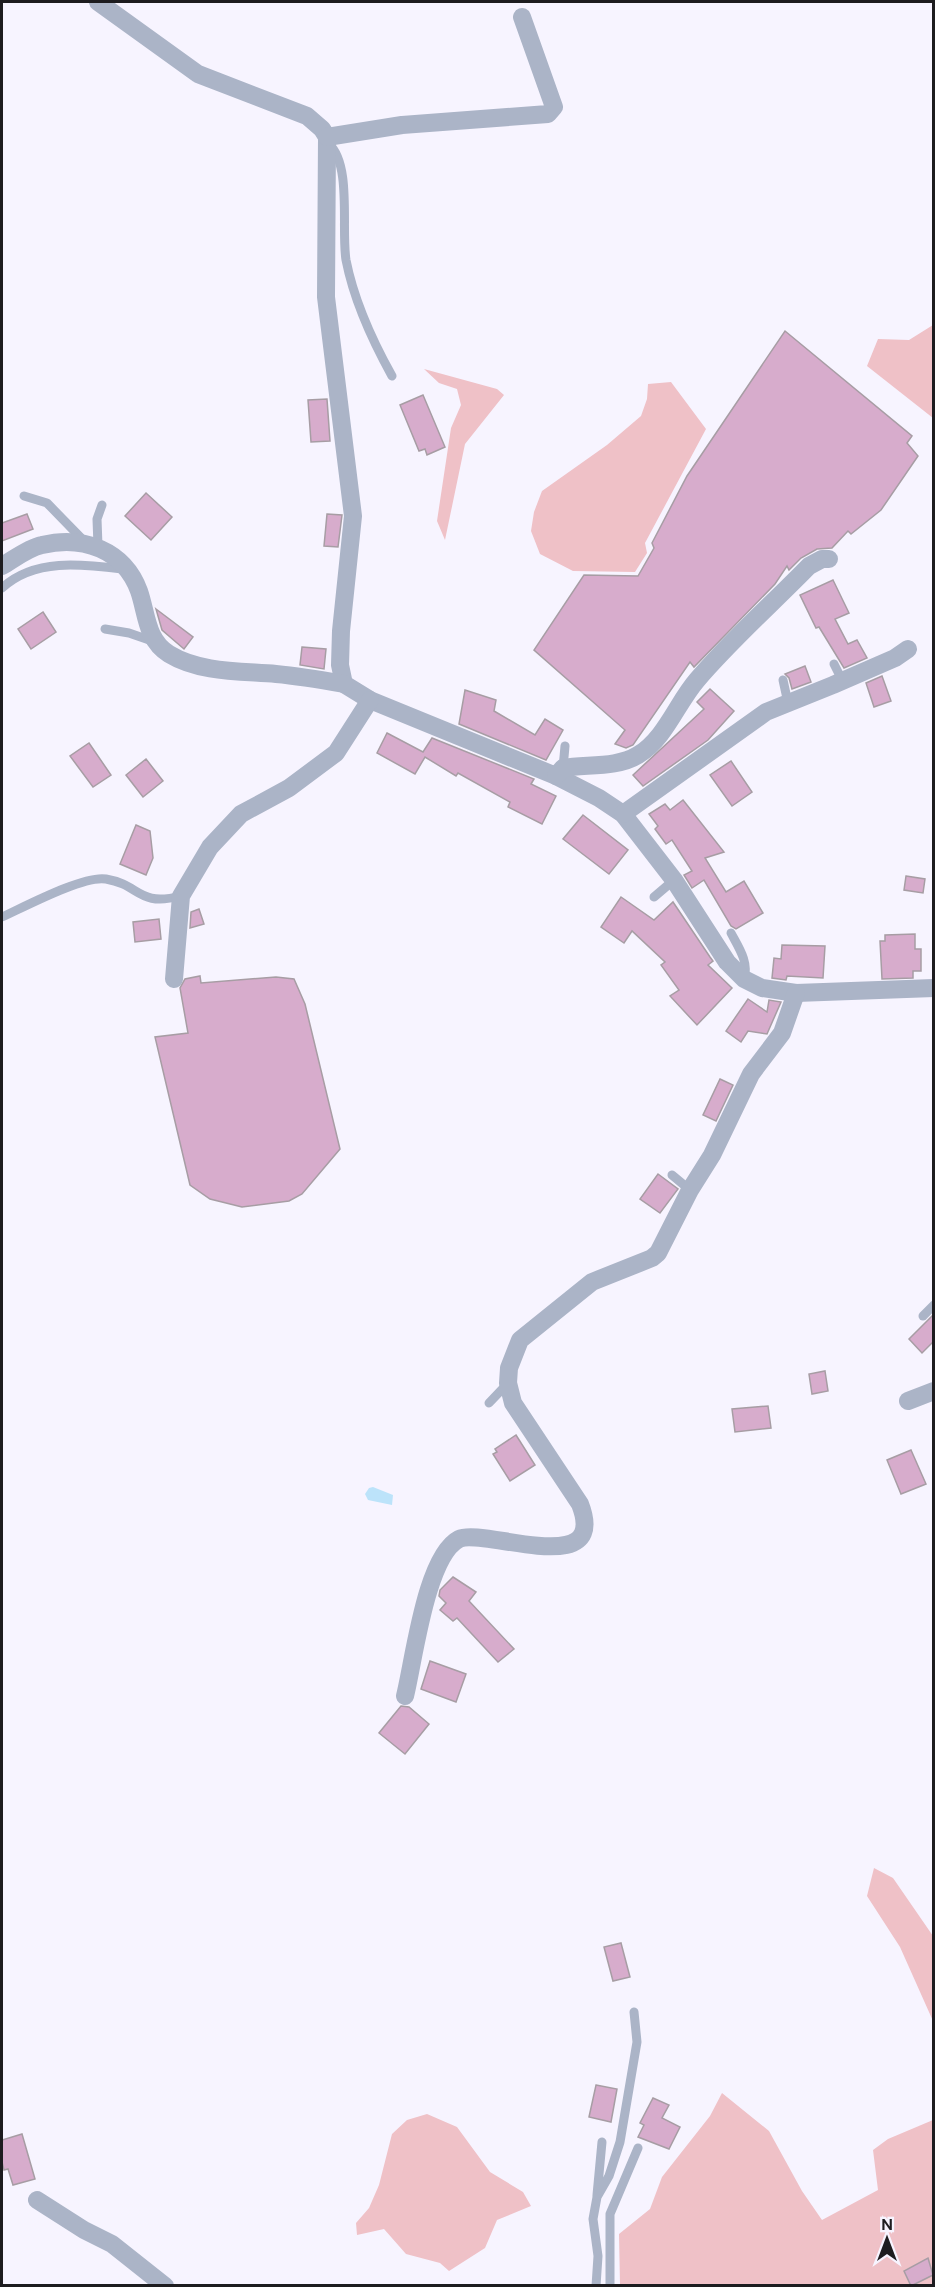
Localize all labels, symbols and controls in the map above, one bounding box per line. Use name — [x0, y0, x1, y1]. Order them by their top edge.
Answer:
north arrow — [857, 2209, 917, 2269]
text: N — [881, 2214, 893, 2235]

